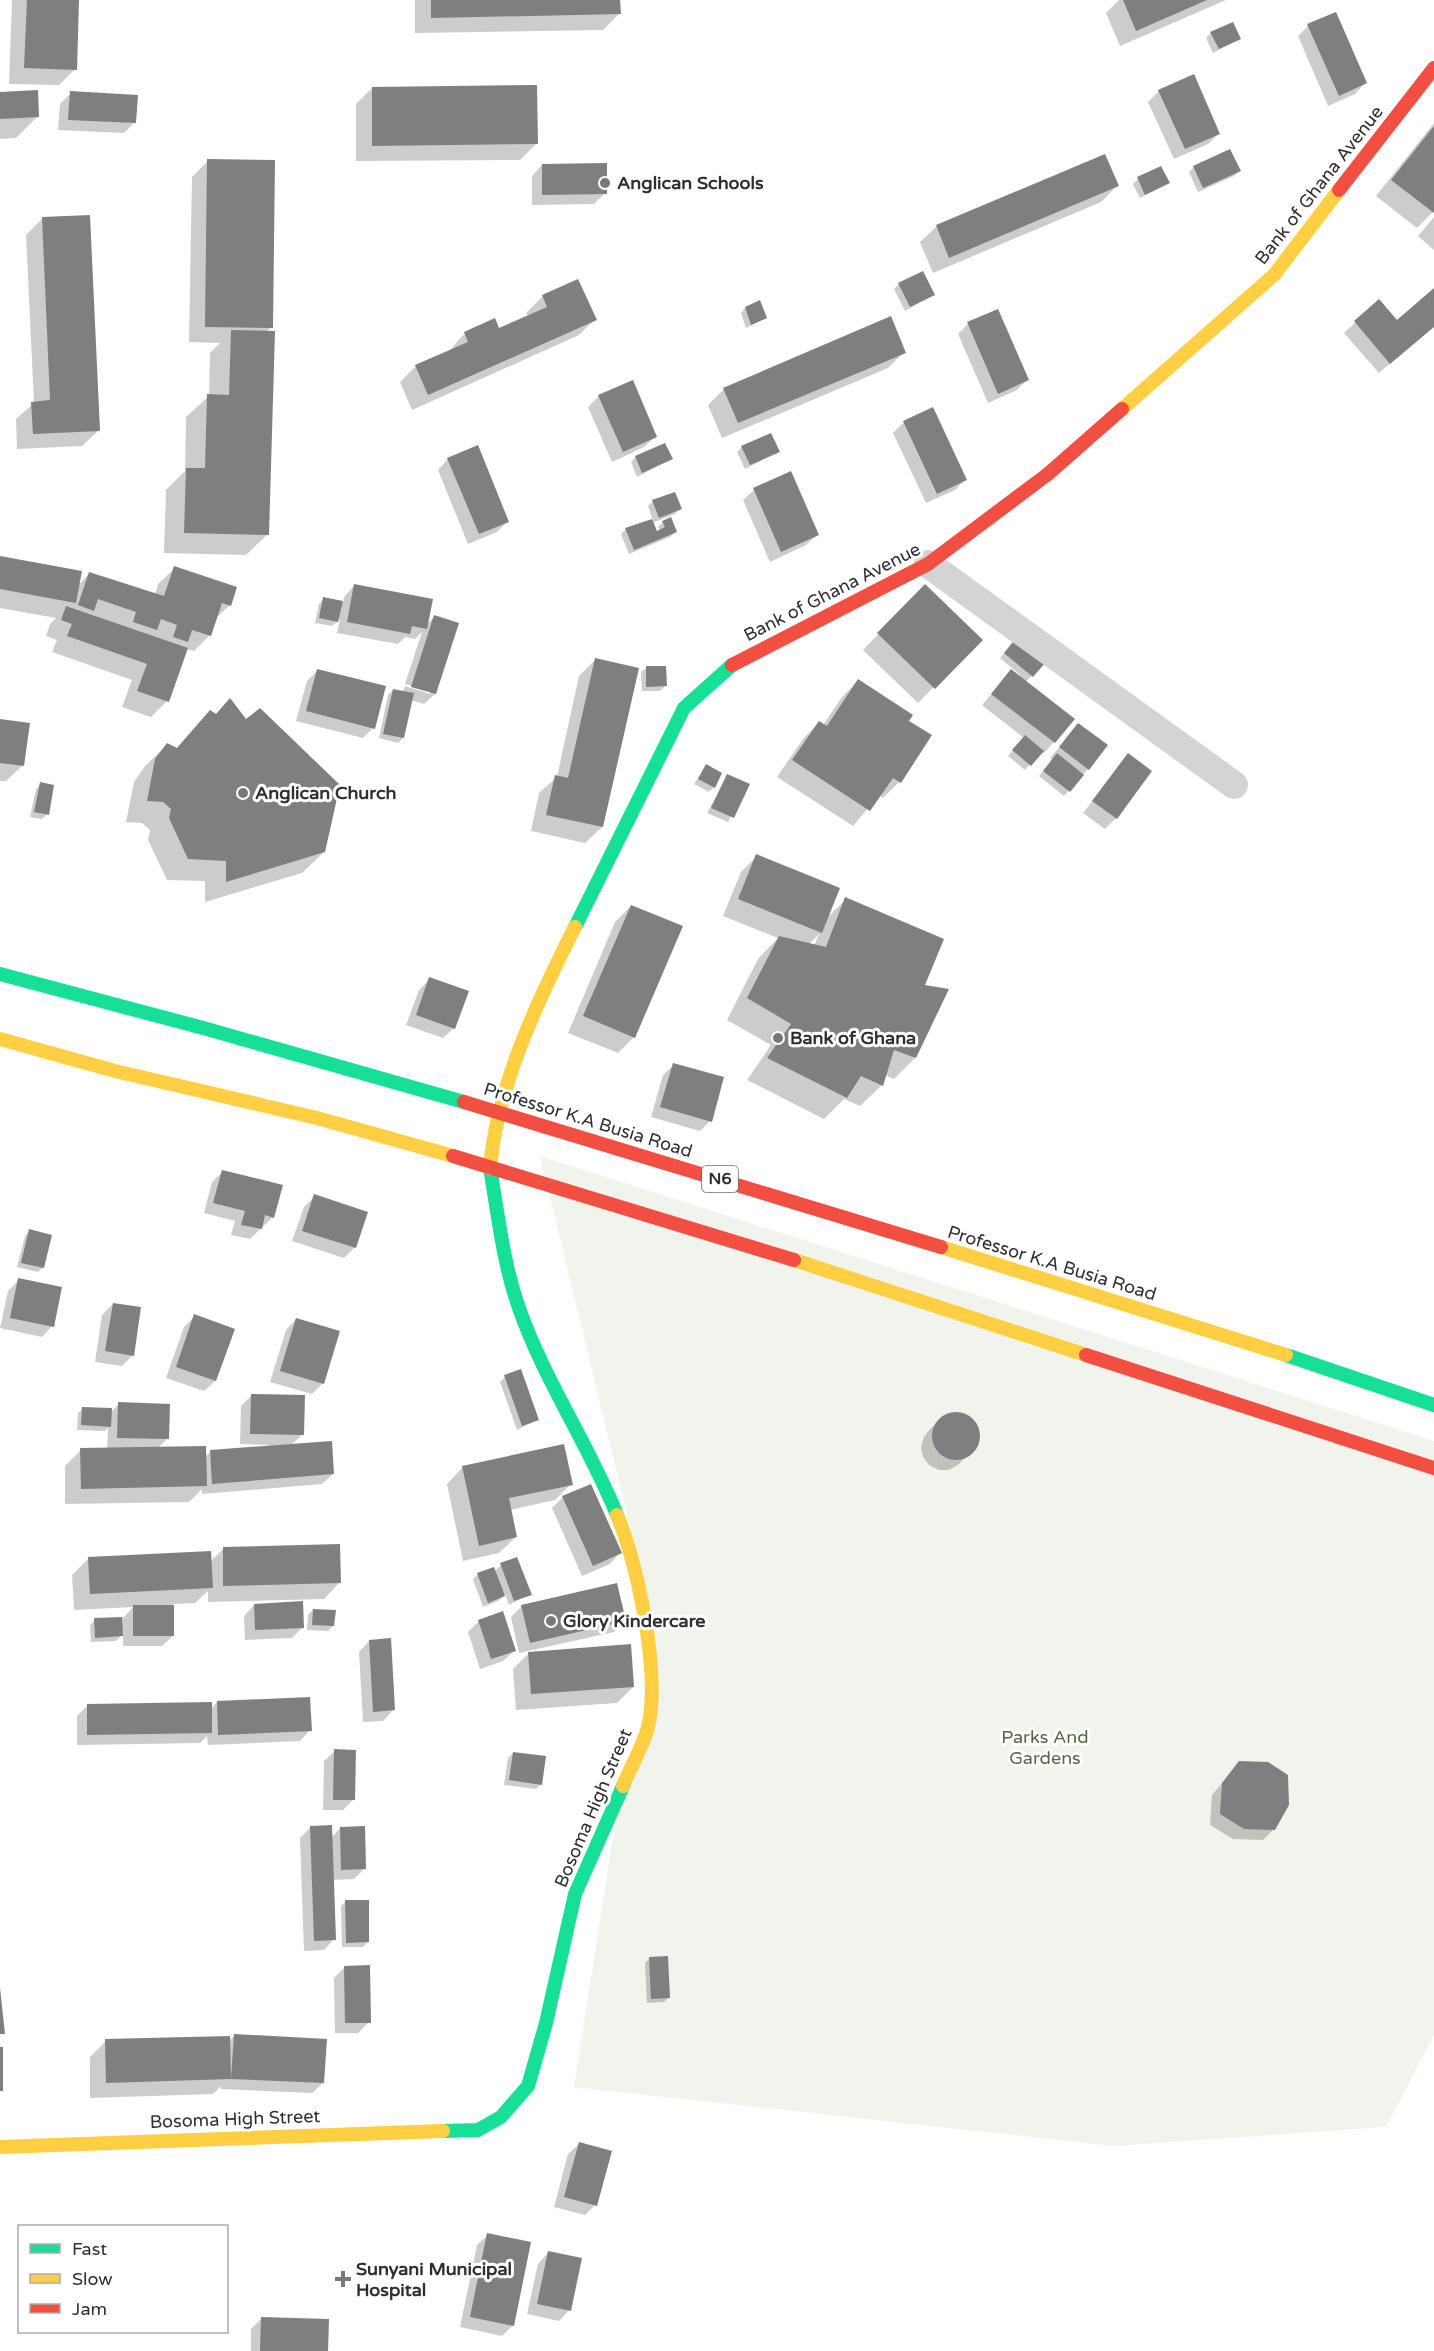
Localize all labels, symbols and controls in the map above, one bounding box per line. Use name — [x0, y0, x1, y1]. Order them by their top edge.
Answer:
street label: Bank of Ghana Avenue — [1250, 101, 1388, 269]
place label: Anglican Schools — [617, 172, 764, 194]
marker: Anglican Schools — [598, 176, 612, 190]
street label: Bank of Ghana Avenue — [740, 538, 924, 646]
place label: Anglican Church — [255, 782, 397, 804]
marker: Anglican Church — [236, 786, 250, 800]
place label: Bank of Ghana — [790, 1027, 916, 1049]
marker: Bank of Ghana — [771, 1031, 785, 1045]
street label: Professor K.A Busia Road — [481, 1078, 695, 1162]
road number: N6 — [702, 1166, 738, 1192]
street label: Professor K.A Busia Road — [945, 1221, 1159, 1305]
place label: Glory Kindercare — [563, 1610, 706, 1632]
marker: Glory Kindercare — [544, 1614, 558, 1628]
street label: Bosoma High Street — [550, 1725, 636, 1891]
park label: Parks And Gardens — [1001, 1726, 1089, 1769]
street label: Bosoma High Street — [149, 2105, 321, 2133]
legend — [18, 2225, 228, 2333]
text: Fast — [72, 2238, 107, 2260]
place label: Sunyani Municipal Hospital — [356, 2258, 512, 2301]
text: Slow — [72, 2268, 113, 2290]
marker: Sunyani Municipal Hospital — [334, 2270, 352, 2288]
text: Jam — [72, 2298, 107, 2320]

